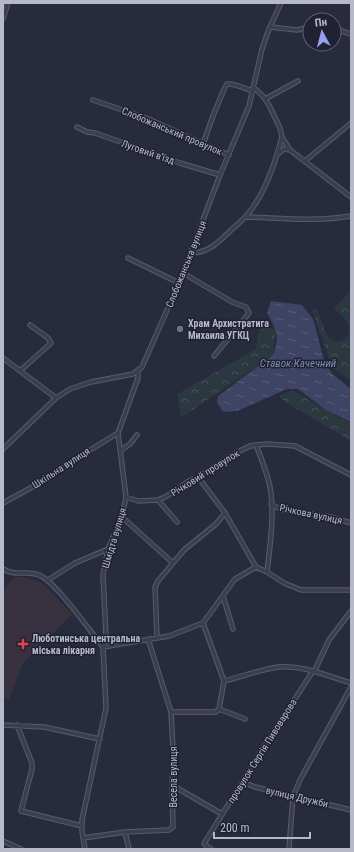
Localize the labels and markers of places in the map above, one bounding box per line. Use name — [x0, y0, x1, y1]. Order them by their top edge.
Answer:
place label: Храм Архистратига Михаила УГКЦ — [188, 318, 269, 341]
marker: Храм Архистратига Михаила УГКЦ — [175, 324, 185, 334]
place label: Люботинська центральна міська лікарня — [32, 633, 140, 656]
marker: Люботинська центральна міська лікарня — [17, 638, 29, 650]

